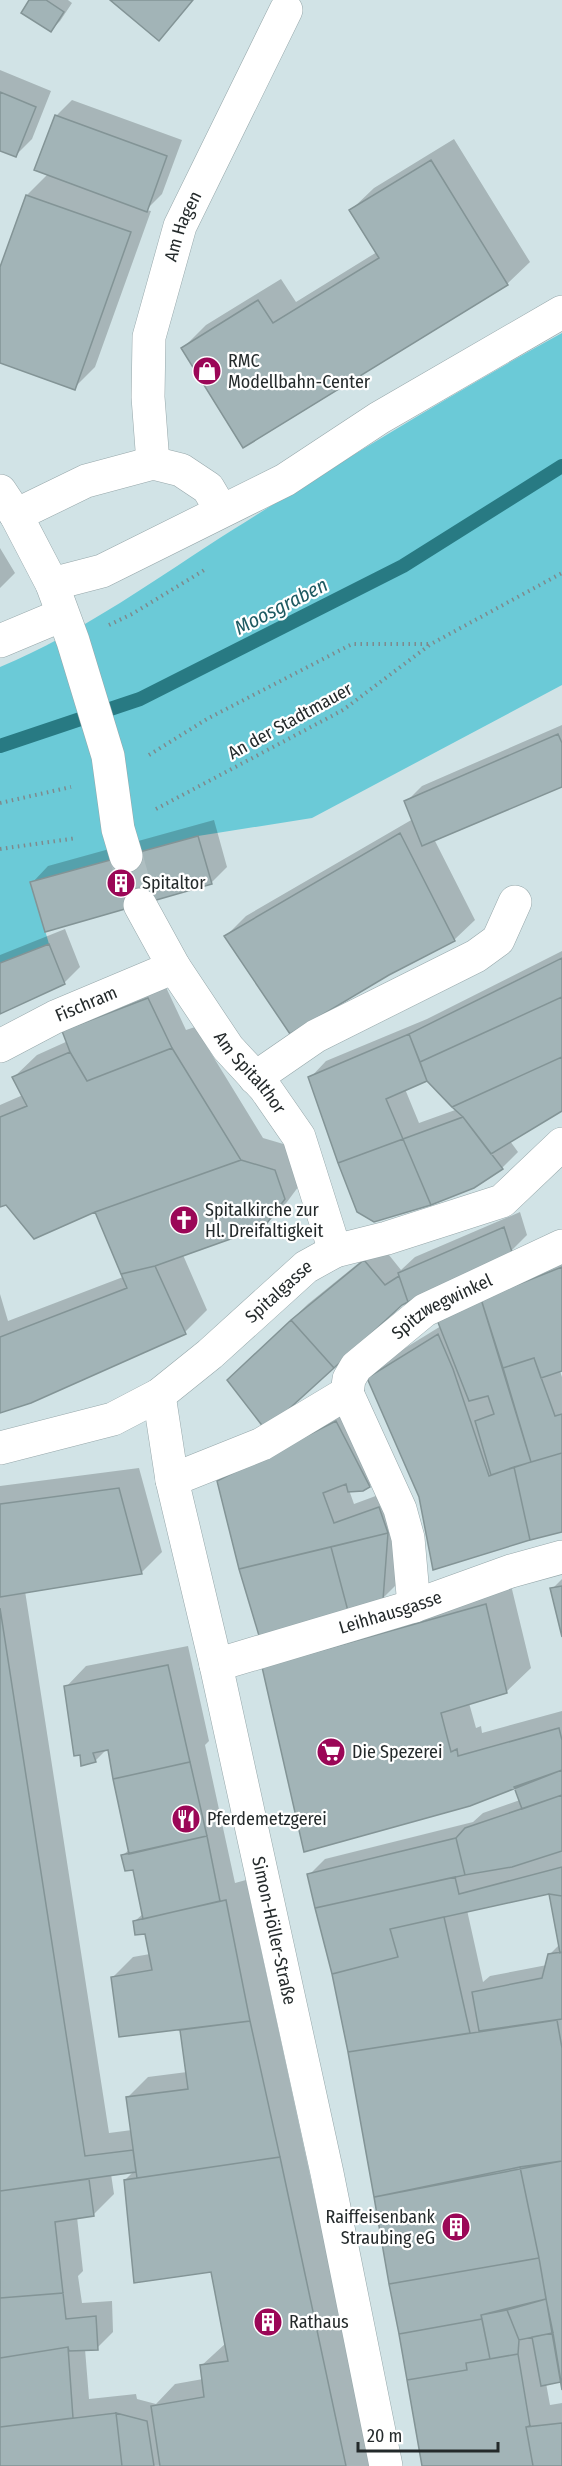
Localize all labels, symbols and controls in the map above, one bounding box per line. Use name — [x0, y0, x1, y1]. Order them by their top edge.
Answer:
street label: Am Hagen — [160, 188, 206, 264]
place label: RMC Modellbahn-Center — [228, 350, 371, 393]
shop icon: RMC Modellbahn-Center — [191, 355, 223, 387]
water label: Moosgraben — [230, 572, 332, 640]
street label: An der Stadtmauer — [224, 677, 357, 764]
building icon: Spitaltor — [105, 867, 137, 899]
place label: Spitaltor — [142, 872, 206, 894]
street label: Fischram — [52, 981, 120, 1027]
street label: Am Spitalthor — [209, 1027, 291, 1119]
place label: Spitalkirche zur Hl. Dreifaltigkeit — [205, 1199, 323, 1242]
church icon: Spitalkirche zur Hl. Dreifaltigkeit — [168, 1204, 200, 1236]
street label: Spitalgasse — [241, 1255, 316, 1328]
street label: Spitzwegwinkel — [387, 1269, 496, 1344]
street label: Leihhausgasse — [336, 1586, 445, 1639]
supermarket icon: Die Spezerei — [315, 1736, 347, 1768]
place label: Die Spezerei — [352, 1741, 442, 1763]
restaurant icon: Pferdemetzgerei — [170, 1803, 202, 1835]
place label: Pferdemetzgerei — [207, 1808, 327, 1830]
street label: Simon-Höller-Straße — [247, 1854, 301, 2007]
place label: Raiffeisenbank Straubing eG — [326, 2206, 436, 2249]
building icon: Raiffeisenbank Straubing eG — [440, 2211, 472, 2243]
building icon: Rathaus — [252, 2306, 284, 2338]
place label: Rathaus — [289, 2311, 349, 2333]
scale bar — [358, 2415, 498, 2453]
text: 20 m — [367, 2425, 402, 2447]

